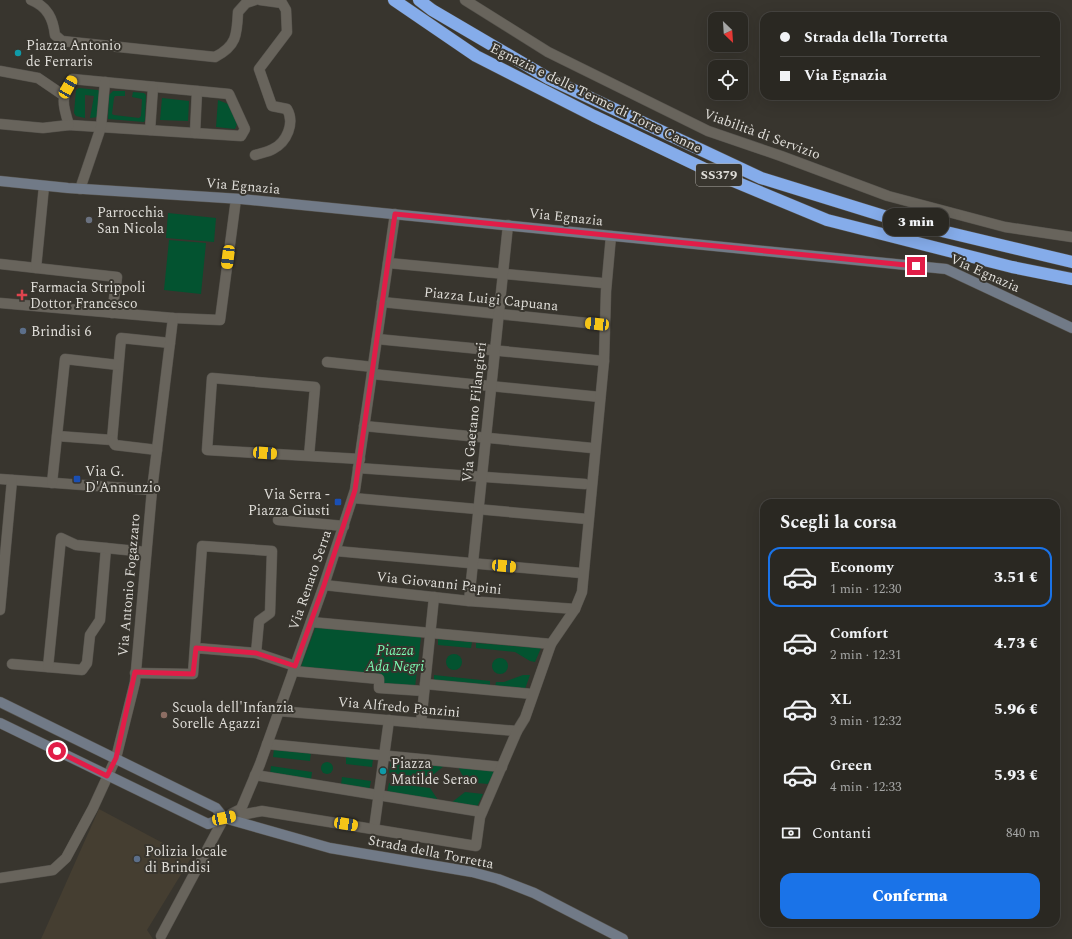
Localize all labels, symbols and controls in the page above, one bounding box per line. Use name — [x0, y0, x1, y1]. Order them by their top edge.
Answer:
north arrow — [708, 12, 748, 52]
map controls — [708, 12, 748, 100]
text: Strada della Torretta — [804, 26, 948, 49]
place label: Piazza Antonio de Ferraris — [26, 35, 121, 72]
street label: Egnazia e delle Terme di Torre Canne — [487, 37, 706, 159]
marker: Piazza Antonio de Ferraris — [13, 48, 23, 58]
button: locate — [708, 60, 748, 100]
text: Via Egnazia — [804, 64, 887, 87]
car — [57, 74, 79, 100]
street label: Viabilità di Servizio — [701, 103, 823, 165]
road number: SS379 — [696, 164, 742, 186]
street label: Via Egnazia — [205, 172, 281, 200]
place label: Parrocchia San Nicola — [97, 202, 164, 239]
street label: Via Egnazia — [528, 203, 604, 231]
callout: 3 min — [883, 208, 949, 236]
text: 3 min — [898, 212, 934, 232]
marker: Parrocchia San Nicola — [84, 215, 94, 225]
car — [221, 244, 235, 270]
street label: Via Egnazia — [947, 248, 1023, 298]
route end — [907, 257, 925, 275]
place label: Farmacia Strippoli Dottor Francesco — [30, 277, 146, 314]
street label: Piazza Luigi Capuana — [423, 281, 559, 317]
marker: Farmacia Strippoli Dottor Francesco — [17, 290, 27, 300]
car — [584, 317, 610, 331]
place label: Brindisi 6 — [31, 321, 91, 342]
marker: Brindisi 6 — [18, 326, 28, 336]
street label: Via Gaetano Filangieri — [456, 341, 492, 483]
car — [253, 446, 277, 460]
place label: Via G. D'Annunzio — [85, 461, 161, 498]
marker: Via G. D'Annunzio — [72, 474, 82, 484]
place label: Via Serra - Piazza Giusti — [248, 484, 330, 521]
marker: Via Serra - Piazza Giusti — [333, 497, 343, 507]
text: Scegli la corsa — [780, 509, 897, 536]
street label: Via Antonio Fogazzaro — [112, 513, 146, 657]
street label: Via Renato Serra — [283, 527, 337, 633]
text: Economy — [830, 556, 894, 579]
car — [492, 559, 516, 573]
icon: car — [782, 559, 818, 595]
street label: Via Giovanni Papini — [375, 566, 503, 600]
text: 3.51 € — [994, 566, 1038, 589]
text: 1 min · 12:30 — [830, 579, 902, 599]
text: Comfort — [830, 622, 888, 645]
icon: car — [782, 625, 818, 661]
text: 4.73 € — [994, 632, 1038, 655]
park label: Piazza Ada Negri — [365, 640, 424, 677]
text: 2 min · 12:31 — [830, 645, 902, 665]
text: XL — [830, 688, 851, 711]
street label: Via Alfredo Panzini — [337, 691, 461, 723]
icon: car — [782, 691, 818, 727]
place label: Scuola dell'Infanzia Sorelle Agazzi — [172, 697, 294, 734]
text: 5.96 € — [994, 698, 1038, 721]
marker: Scuola dell'Infanzia Sorelle Agazzi — [159, 710, 169, 720]
text: 3 min · 12:32 — [830, 711, 902, 731]
route start — [48, 742, 66, 760]
place label: Piazza Matilde Serao — [391, 753, 477, 790]
text: Green — [830, 754, 872, 777]
icon: car — [782, 757, 818, 793]
text: 5.93 € — [994, 764, 1038, 787]
marker: Piazza Matilde Serao — [378, 766, 388, 776]
text: 4 min · 12:33 — [830, 777, 902, 797]
car — [211, 810, 237, 826]
car — [333, 816, 359, 832]
icon: cash — [780, 822, 802, 844]
text: Contanti — [812, 822, 871, 845]
text: 840 m — [1006, 823, 1040, 843]
street label: Strada della Torretta — [366, 830, 496, 875]
place label: Polizia locale di Brindisi — [145, 841, 228, 878]
marker: Polizia locale di Brindisi — [132, 854, 142, 864]
button: Conferma — [780, 873, 1040, 919]

